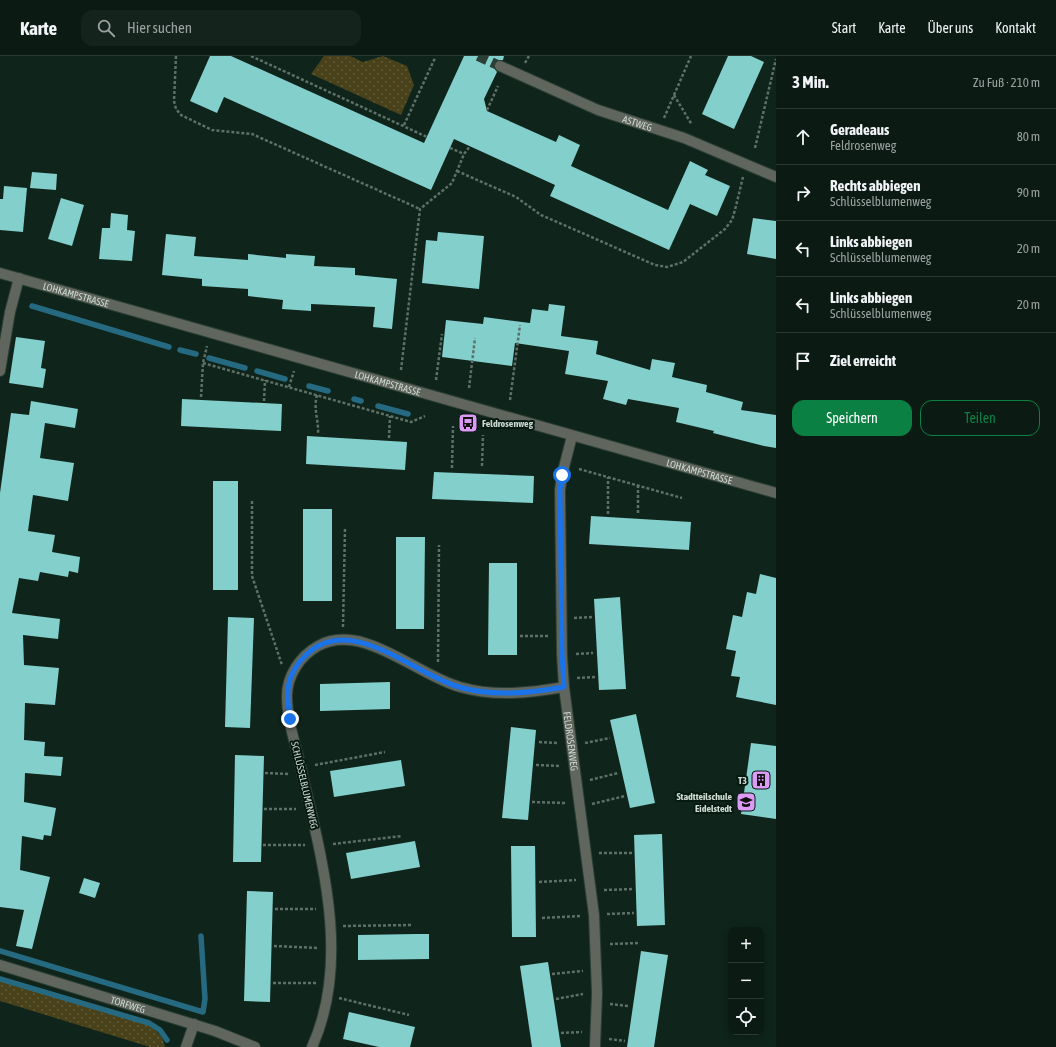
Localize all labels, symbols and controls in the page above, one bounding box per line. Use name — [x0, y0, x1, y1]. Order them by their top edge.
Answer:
search box — [81, 10, 361, 46]
text: Karte — [20, 17, 57, 39]
icon: search — [95, 17, 117, 39]
text: Hier suchen — [127, 19, 192, 36]
text: Start — [832, 20, 856, 36]
text: Karte — [878, 20, 906, 36]
text: Über uns — [928, 20, 973, 36]
text: Kontakt — [995, 20, 1036, 36]
text: 3 Min. — [792, 72, 829, 92]
text: Zu Fuß · 210 m — [973, 75, 1040, 90]
street label: ASTWEG — [621, 113, 654, 133]
text: Geradeaus — [830, 121, 889, 138]
icon: ahead — [792, 126, 814, 148]
text: 80 m — [1017, 129, 1040, 144]
text: Feldrosenweg — [830, 138, 896, 153]
text: Rechts abbiegen — [830, 177, 920, 194]
icon: right — [792, 182, 814, 204]
text: 90 m — [1017, 185, 1040, 200]
text: Schlüsselblumenweg — [830, 194, 931, 209]
text: Links abbiegen — [830, 233, 912, 250]
icon: left — [792, 238, 814, 260]
text: 20 m — [1017, 241, 1040, 256]
text: Schlüsselblumenweg — [830, 250, 931, 265]
street label: LOHKAMPSTRASSE — [42, 280, 111, 310]
text: Links abbiegen — [830, 289, 912, 306]
icon: left — [792, 294, 814, 316]
text: 20 m — [1017, 297, 1040, 312]
text: Schlüsselblumenweg — [830, 306, 931, 321]
icon: arrive — [792, 350, 814, 372]
text: Ziel erreicht — [830, 352, 896, 369]
street label: LOHKAMPSTRASSE — [353, 369, 422, 398]
button: Speichern — [792, 400, 912, 436]
button: Teilen — [920, 400, 1040, 436]
bus stop icon: Feldrosenweg — [457, 412, 479, 434]
place label: Feldrosenweg — [482, 418, 534, 429]
street label: LOHKAMPSTRASSE — [665, 457, 734, 487]
route start — [553, 466, 571, 484]
route end — [281, 710, 299, 728]
street label: FELDROSENWEG — [561, 711, 580, 771]
street label: SCHLÜSSELBLUMENWEG — [289, 741, 320, 830]
building icon: T3 — [750, 769, 772, 791]
place label: T3 — [738, 775, 747, 786]
place label: Stadtteilschule Eidelstedt — [676, 791, 732, 814]
school or university icon: Stadtteilschule Eidelstedt — [735, 791, 757, 813]
map controls — [728, 927, 764, 1035]
button: + — [728, 927, 764, 963]
button: − — [728, 963, 764, 999]
street label: TORFWEG — [109, 994, 147, 1015]
button: locate — [728, 999, 764, 1035]

